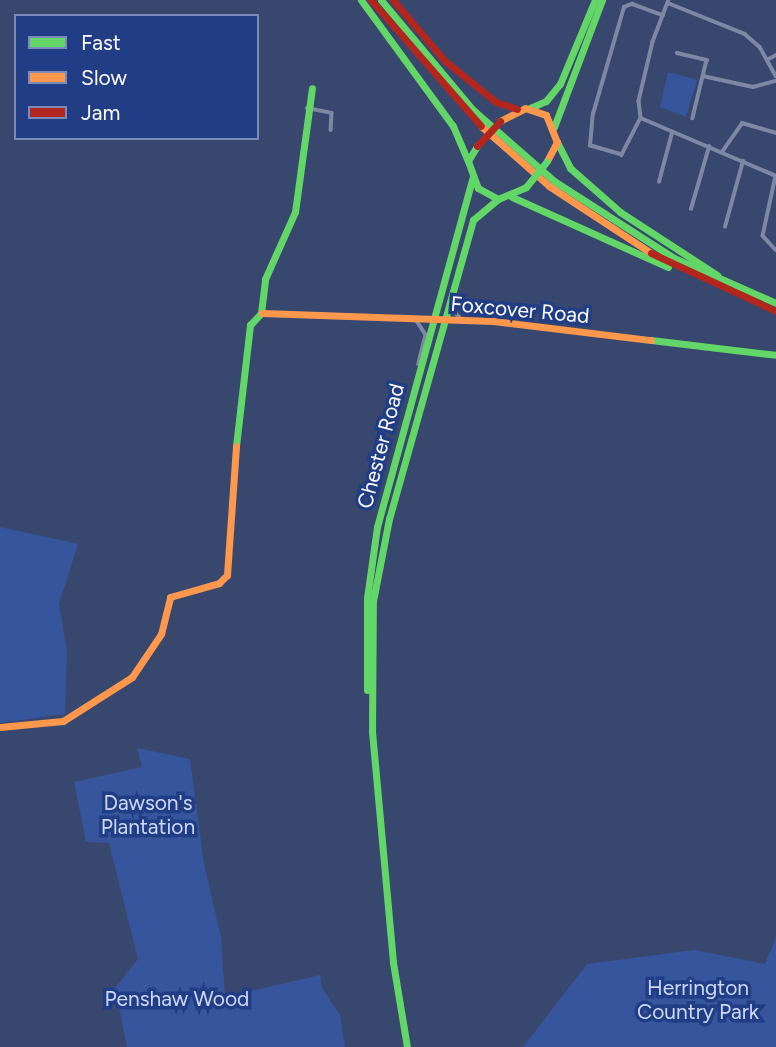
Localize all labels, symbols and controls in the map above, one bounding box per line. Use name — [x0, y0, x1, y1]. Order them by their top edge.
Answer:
legend — [14, 14, 259, 140]
text: Fast — [81, 30, 121, 55]
text: Slow — [81, 65, 127, 90]
text: Jam — [81, 100, 120, 125]
street label: Foxcover Road — [450, 291, 590, 329]
street label: Chester Road — [352, 381, 410, 511]
park label: Dawson's Plantation — [101, 790, 195, 840]
park label: Herrington Country Park — [637, 975, 759, 1025]
park label: Penshaw Wood — [105, 986, 249, 1012]

